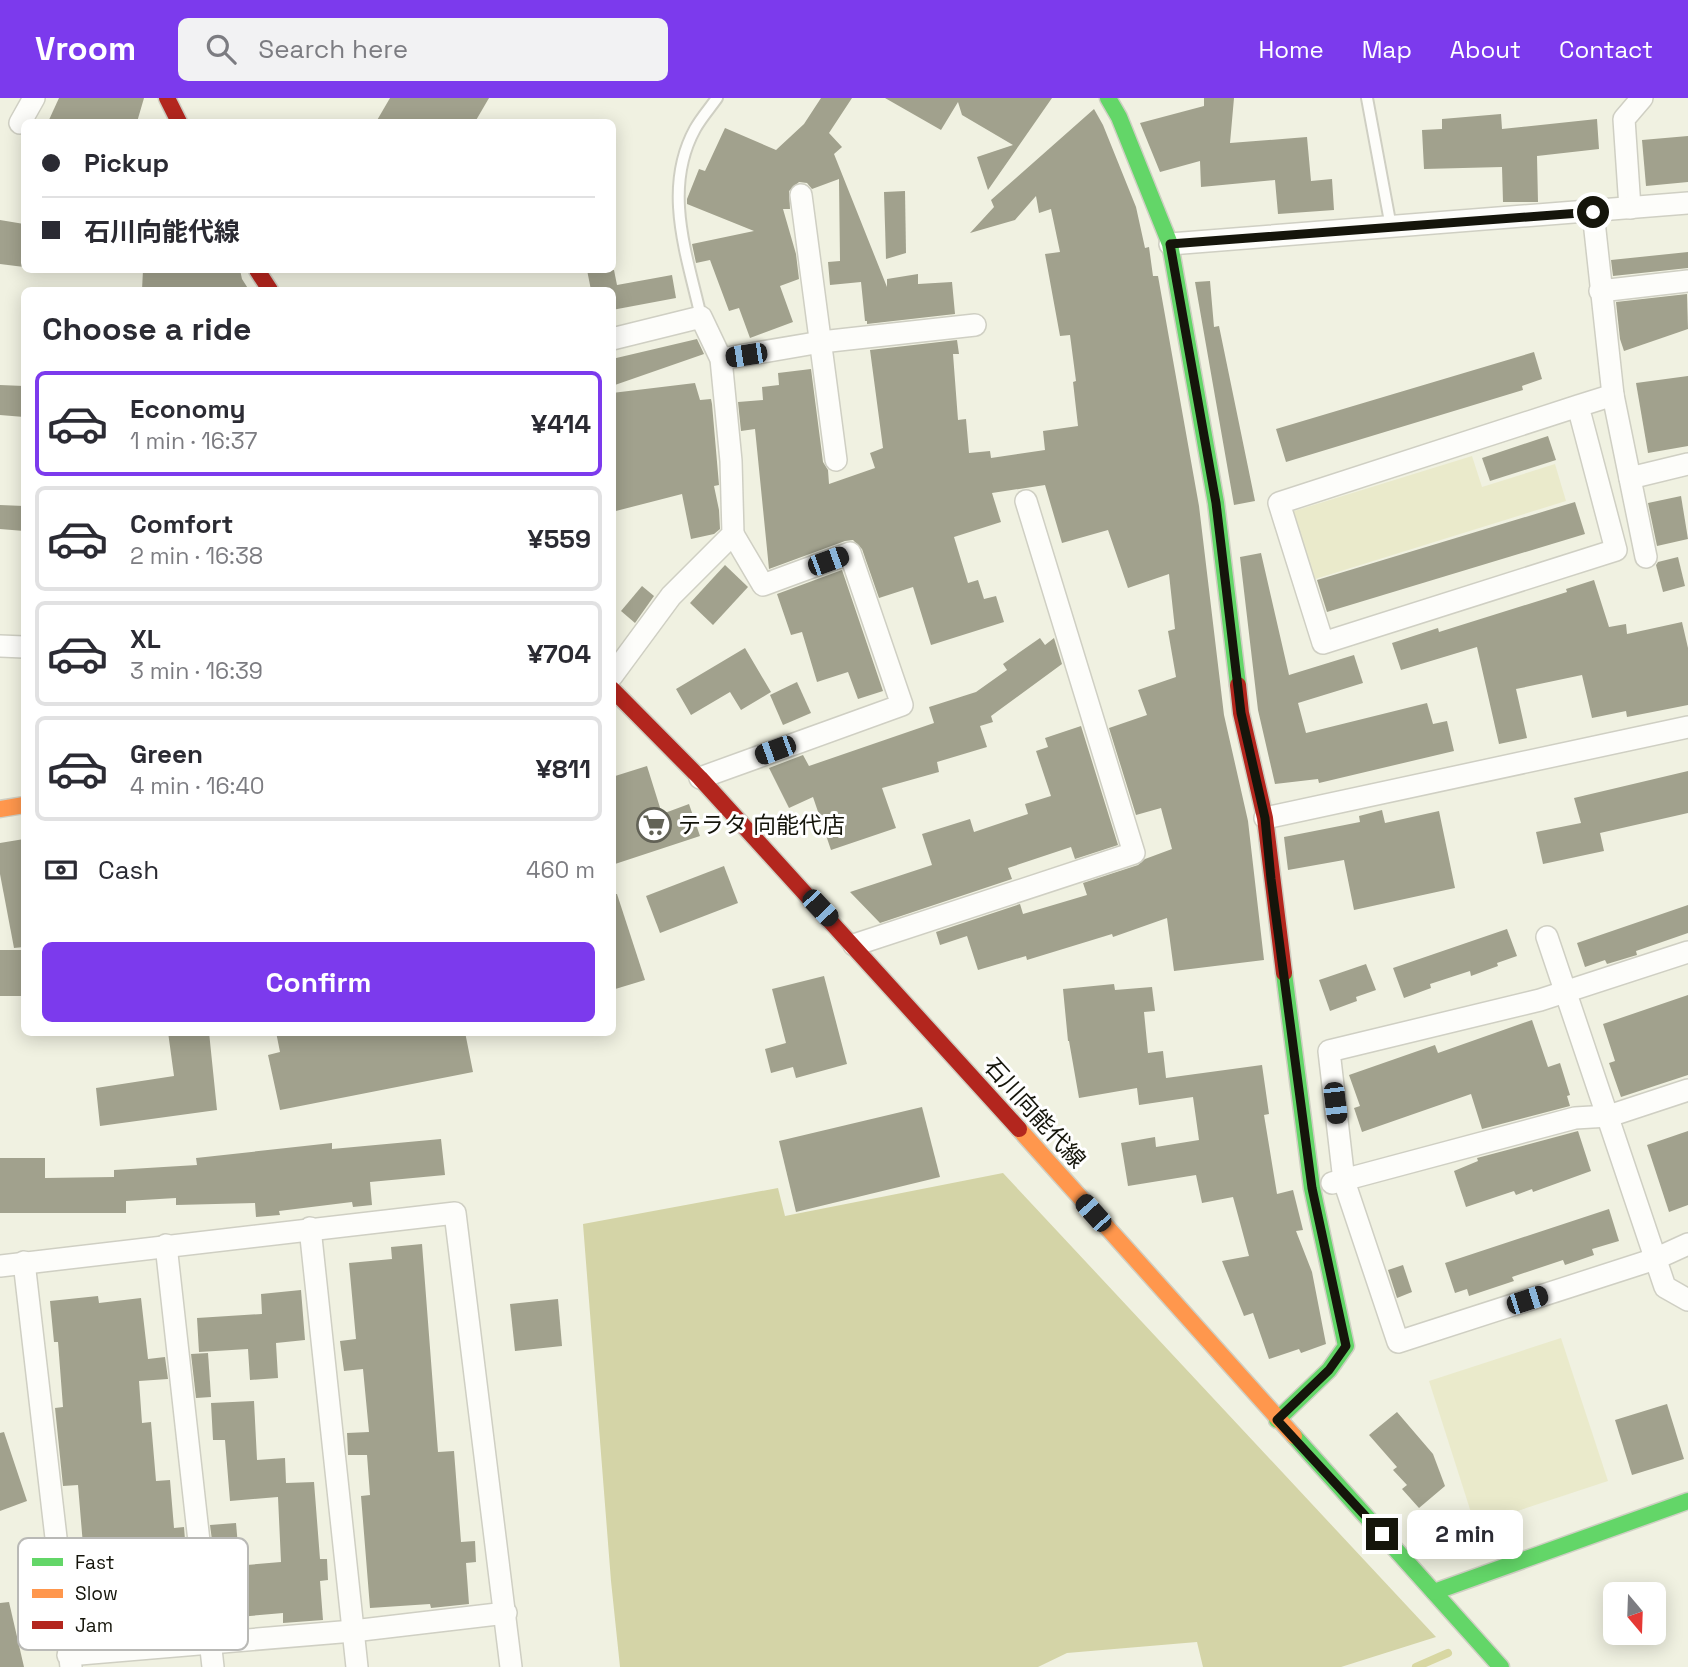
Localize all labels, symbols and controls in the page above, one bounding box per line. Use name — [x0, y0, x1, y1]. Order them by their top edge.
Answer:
search box — [178, 18, 668, 81]
text: Vroom — [35, 28, 136, 70]
icon: search — [202, 30, 240, 68]
text: Search here — [258, 32, 408, 66]
text: Home — [1258, 34, 1324, 65]
text: Map — [1362, 34, 1412, 65]
text: About — [1450, 34, 1521, 65]
text: Contact — [1559, 34, 1653, 65]
text: Pickup — [84, 146, 169, 180]
route start — [1577, 196, 1609, 228]
text: 石川向能代線 — [84, 215, 240, 249]
text: Choose a ride — [42, 309, 252, 349]
car — [724, 341, 769, 369]
icon: car — [46, 392, 109, 455]
text: Economy — [130, 392, 246, 426]
text: ¥414 — [531, 407, 591, 441]
text: 1 min · 16:37 — [130, 426, 258, 456]
icon: car — [46, 507, 109, 570]
text: Comfort — [130, 507, 233, 541]
text: ¥559 — [528, 522, 591, 556]
text: 2 min · 16:38 — [130, 541, 263, 571]
car — [805, 544, 852, 578]
icon: car — [46, 622, 109, 685]
text: XL — [130, 622, 161, 656]
text: ¥704 — [527, 637, 591, 671]
text: 3 min · 16:39 — [130, 656, 263, 686]
car — [752, 733, 799, 767]
icon: car — [46, 737, 109, 800]
text: Green — [130, 737, 203, 771]
text: ¥811 — [536, 752, 591, 786]
text: 4 min · 16:40 — [130, 771, 265, 801]
supermarket icon: テラタ 向能代店 — [635, 806, 673, 844]
place label: テラタ 向能代店 — [678, 810, 845, 840]
icon: cash — [42, 851, 80, 889]
text: Cash — [98, 853, 159, 887]
text: 460 m — [526, 855, 595, 885]
car — [798, 885, 843, 931]
button: Confirm — [42, 942, 595, 1022]
street label: 石川向能代線 — [978, 1052, 1092, 1174]
car — [1323, 1081, 1348, 1125]
car — [1072, 1190, 1115, 1236]
car — [1504, 1284, 1551, 1316]
callout: 2 min — [1406, 1510, 1522, 1558]
route end — [1366, 1518, 1398, 1550]
text: 2 min — [1435, 1519, 1495, 1549]
legend — [18, 1538, 248, 1650]
text: Fast — [75, 1550, 115, 1575]
text: Slow — [75, 1581, 118, 1606]
north arrow — [1603, 1582, 1666, 1645]
map controls — [1603, 1582, 1666, 1645]
text: Jam — [75, 1613, 113, 1638]

